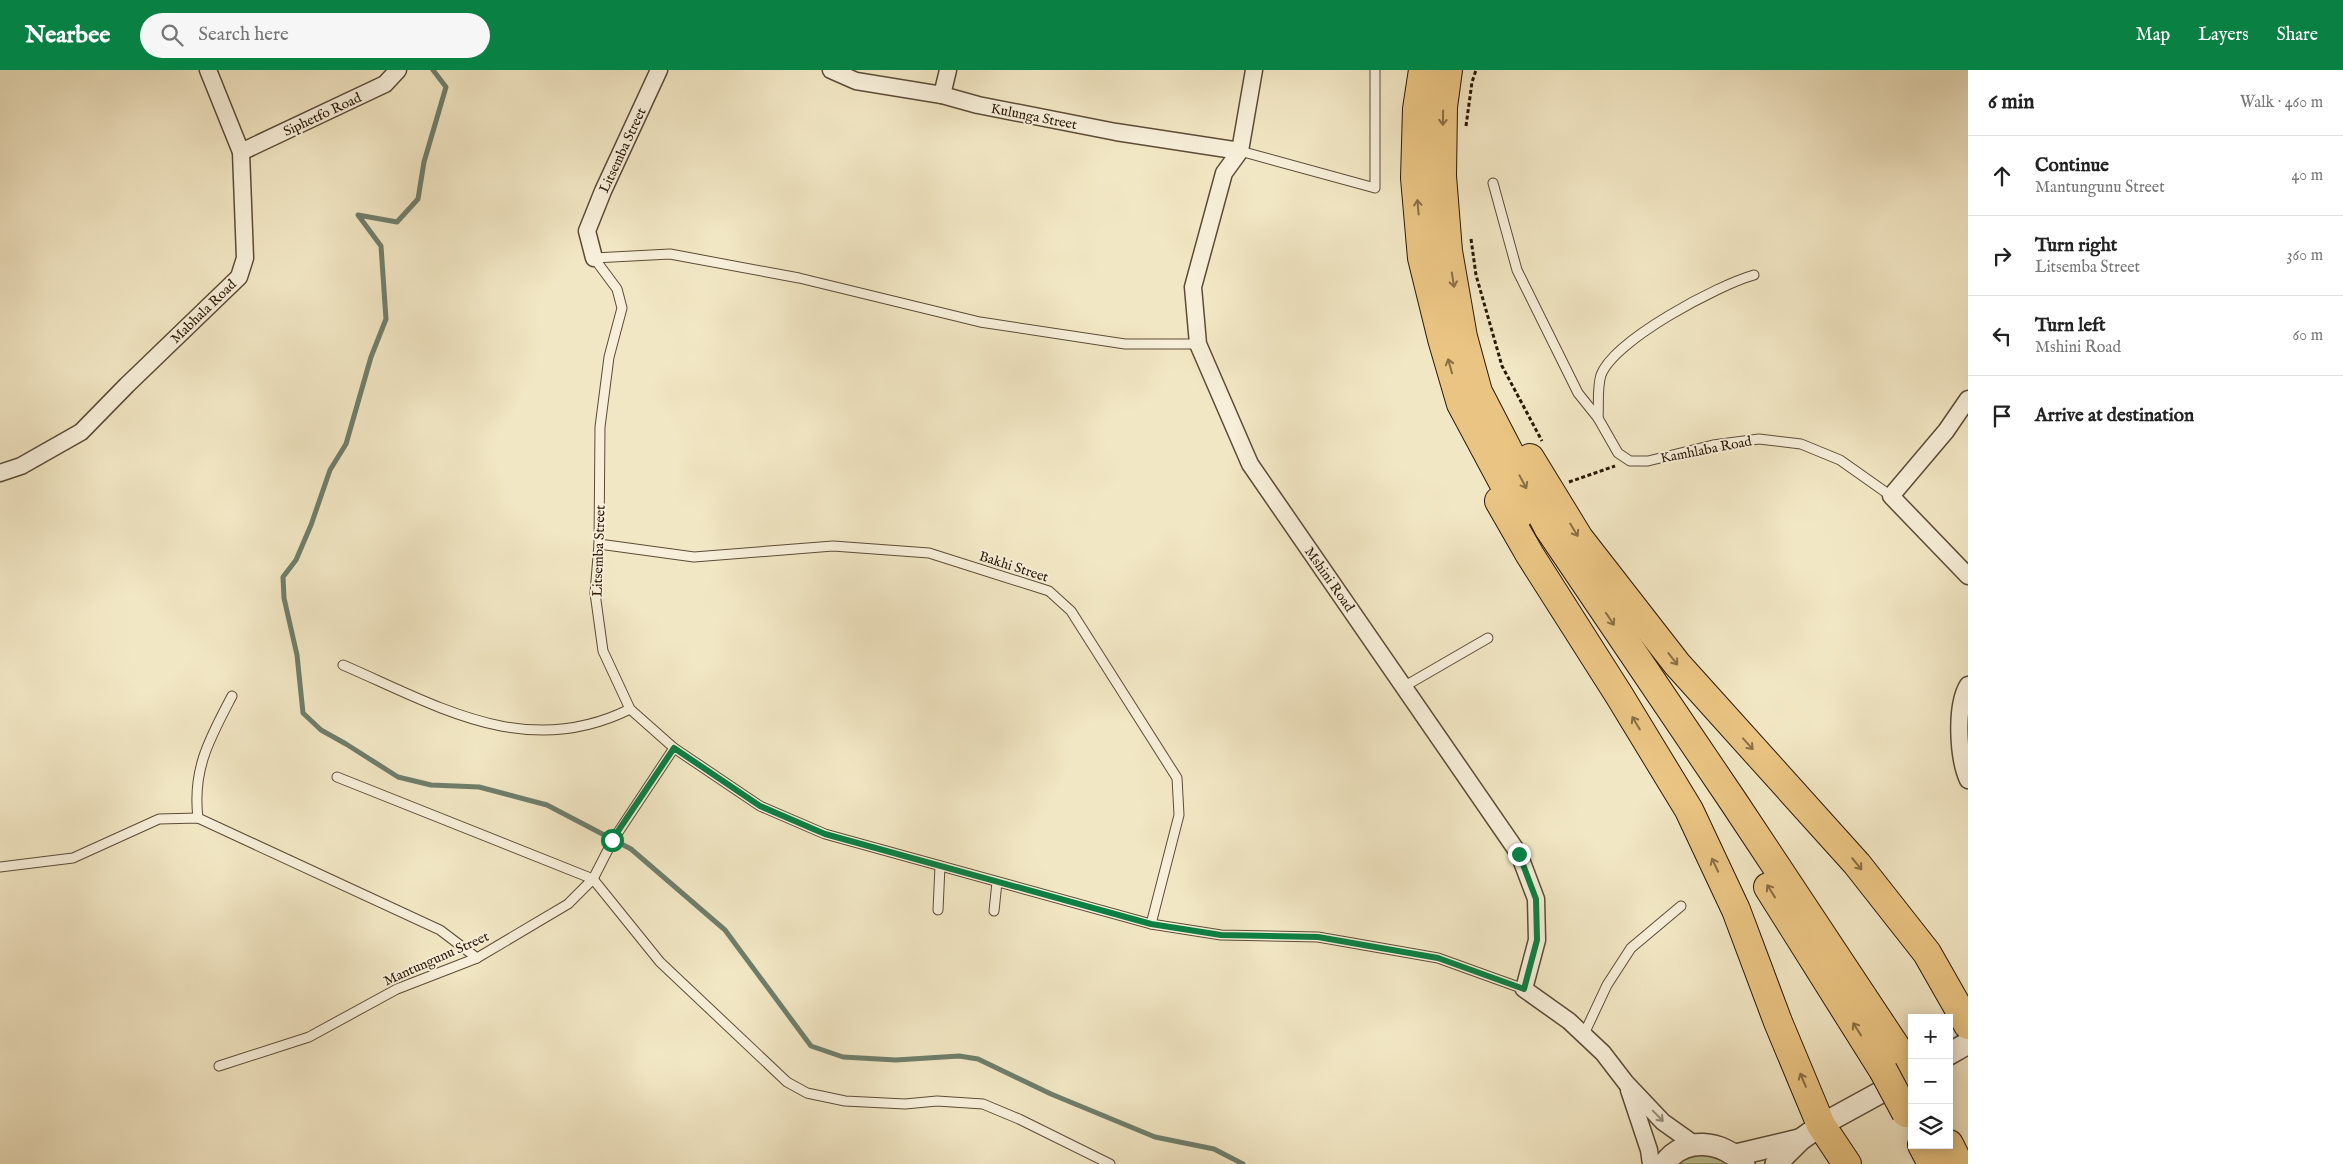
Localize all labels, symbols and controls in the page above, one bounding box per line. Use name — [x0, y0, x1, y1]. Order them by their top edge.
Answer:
search box — [140, 13, 490, 58]
text: Nearbee — [25, 20, 110, 51]
icon: search — [158, 21, 186, 49]
text: Search here — [198, 23, 289, 47]
text: Map — [2136, 24, 2170, 47]
text: Layers — [2198, 24, 2249, 47]
text: Share — [2277, 24, 2318, 47]
street label: Siphetfo Road — [280, 89, 365, 141]
text: 6 min — [1988, 89, 2034, 116]
text: Walk · 460 m — [2240, 93, 2323, 113]
street label: Kulunga Street — [989, 100, 1079, 134]
street label: Litsemba Street — [595, 105, 651, 196]
one-way arrow — [1438, 110, 1448, 126]
text: Continue — [2035, 154, 2109, 178]
icon: ahead — [1988, 162, 2016, 190]
text: 40 m — [2291, 166, 2323, 186]
text: Mantungunu Street — [2035, 178, 2165, 198]
one-way arrow — [1413, 199, 1423, 215]
text: Turn right — [2035, 234, 2117, 258]
icon: right — [1988, 242, 2016, 270]
text: 360 m — [2287, 246, 2323, 266]
text: Litsemba Street — [2035, 258, 2140, 278]
one-way arrow — [1449, 272, 1459, 288]
street label: Mabhala Road — [167, 275, 241, 348]
text: Turn left — [2035, 314, 2106, 338]
icon: left — [1988, 322, 2016, 350]
text: 60 m — [2293, 326, 2323, 346]
text: Mshini Road — [2035, 338, 2121, 358]
one-way arrow — [1444, 358, 1454, 374]
icon: arrive — [1988, 402, 2016, 430]
text: Arrive at destination — [2035, 404, 2194, 428]
street label: Kamhlaba Road — [1659, 432, 1754, 468]
one-way arrow — [1518, 474, 1528, 489]
street label: Litsemba Street — [588, 505, 610, 597]
one-way arrow — [1570, 523, 1580, 537]
street label: Mshini Road — [1300, 544, 1358, 616]
street label: Bakhi Street — [977, 547, 1051, 587]
one-way arrow — [1605, 612, 1615, 626]
one-way arrow — [1668, 652, 1679, 665]
one-way arrow — [1631, 717, 1641, 731]
one-way arrow — [1742, 737, 1754, 750]
route start — [601, 829, 624, 852]
route end — [1508, 843, 1531, 866]
one-way arrow — [1710, 858, 1719, 873]
one-way arrow — [1851, 858, 1862, 871]
one-way arrow — [1765, 884, 1775, 898]
street label: Mantungunu Street — [381, 928, 492, 990]
map controls — [1908, 1014, 1953, 1149]
button: + — [1908, 1014, 1953, 1059]
one-way arrow — [1852, 1022, 1862, 1036]
button: − — [1908, 1059, 1953, 1104]
one-way arrow — [1797, 1073, 1807, 1088]
button: layers — [1908, 1104, 1953, 1149]
one-way arrow — [1652, 1110, 1664, 1123]

